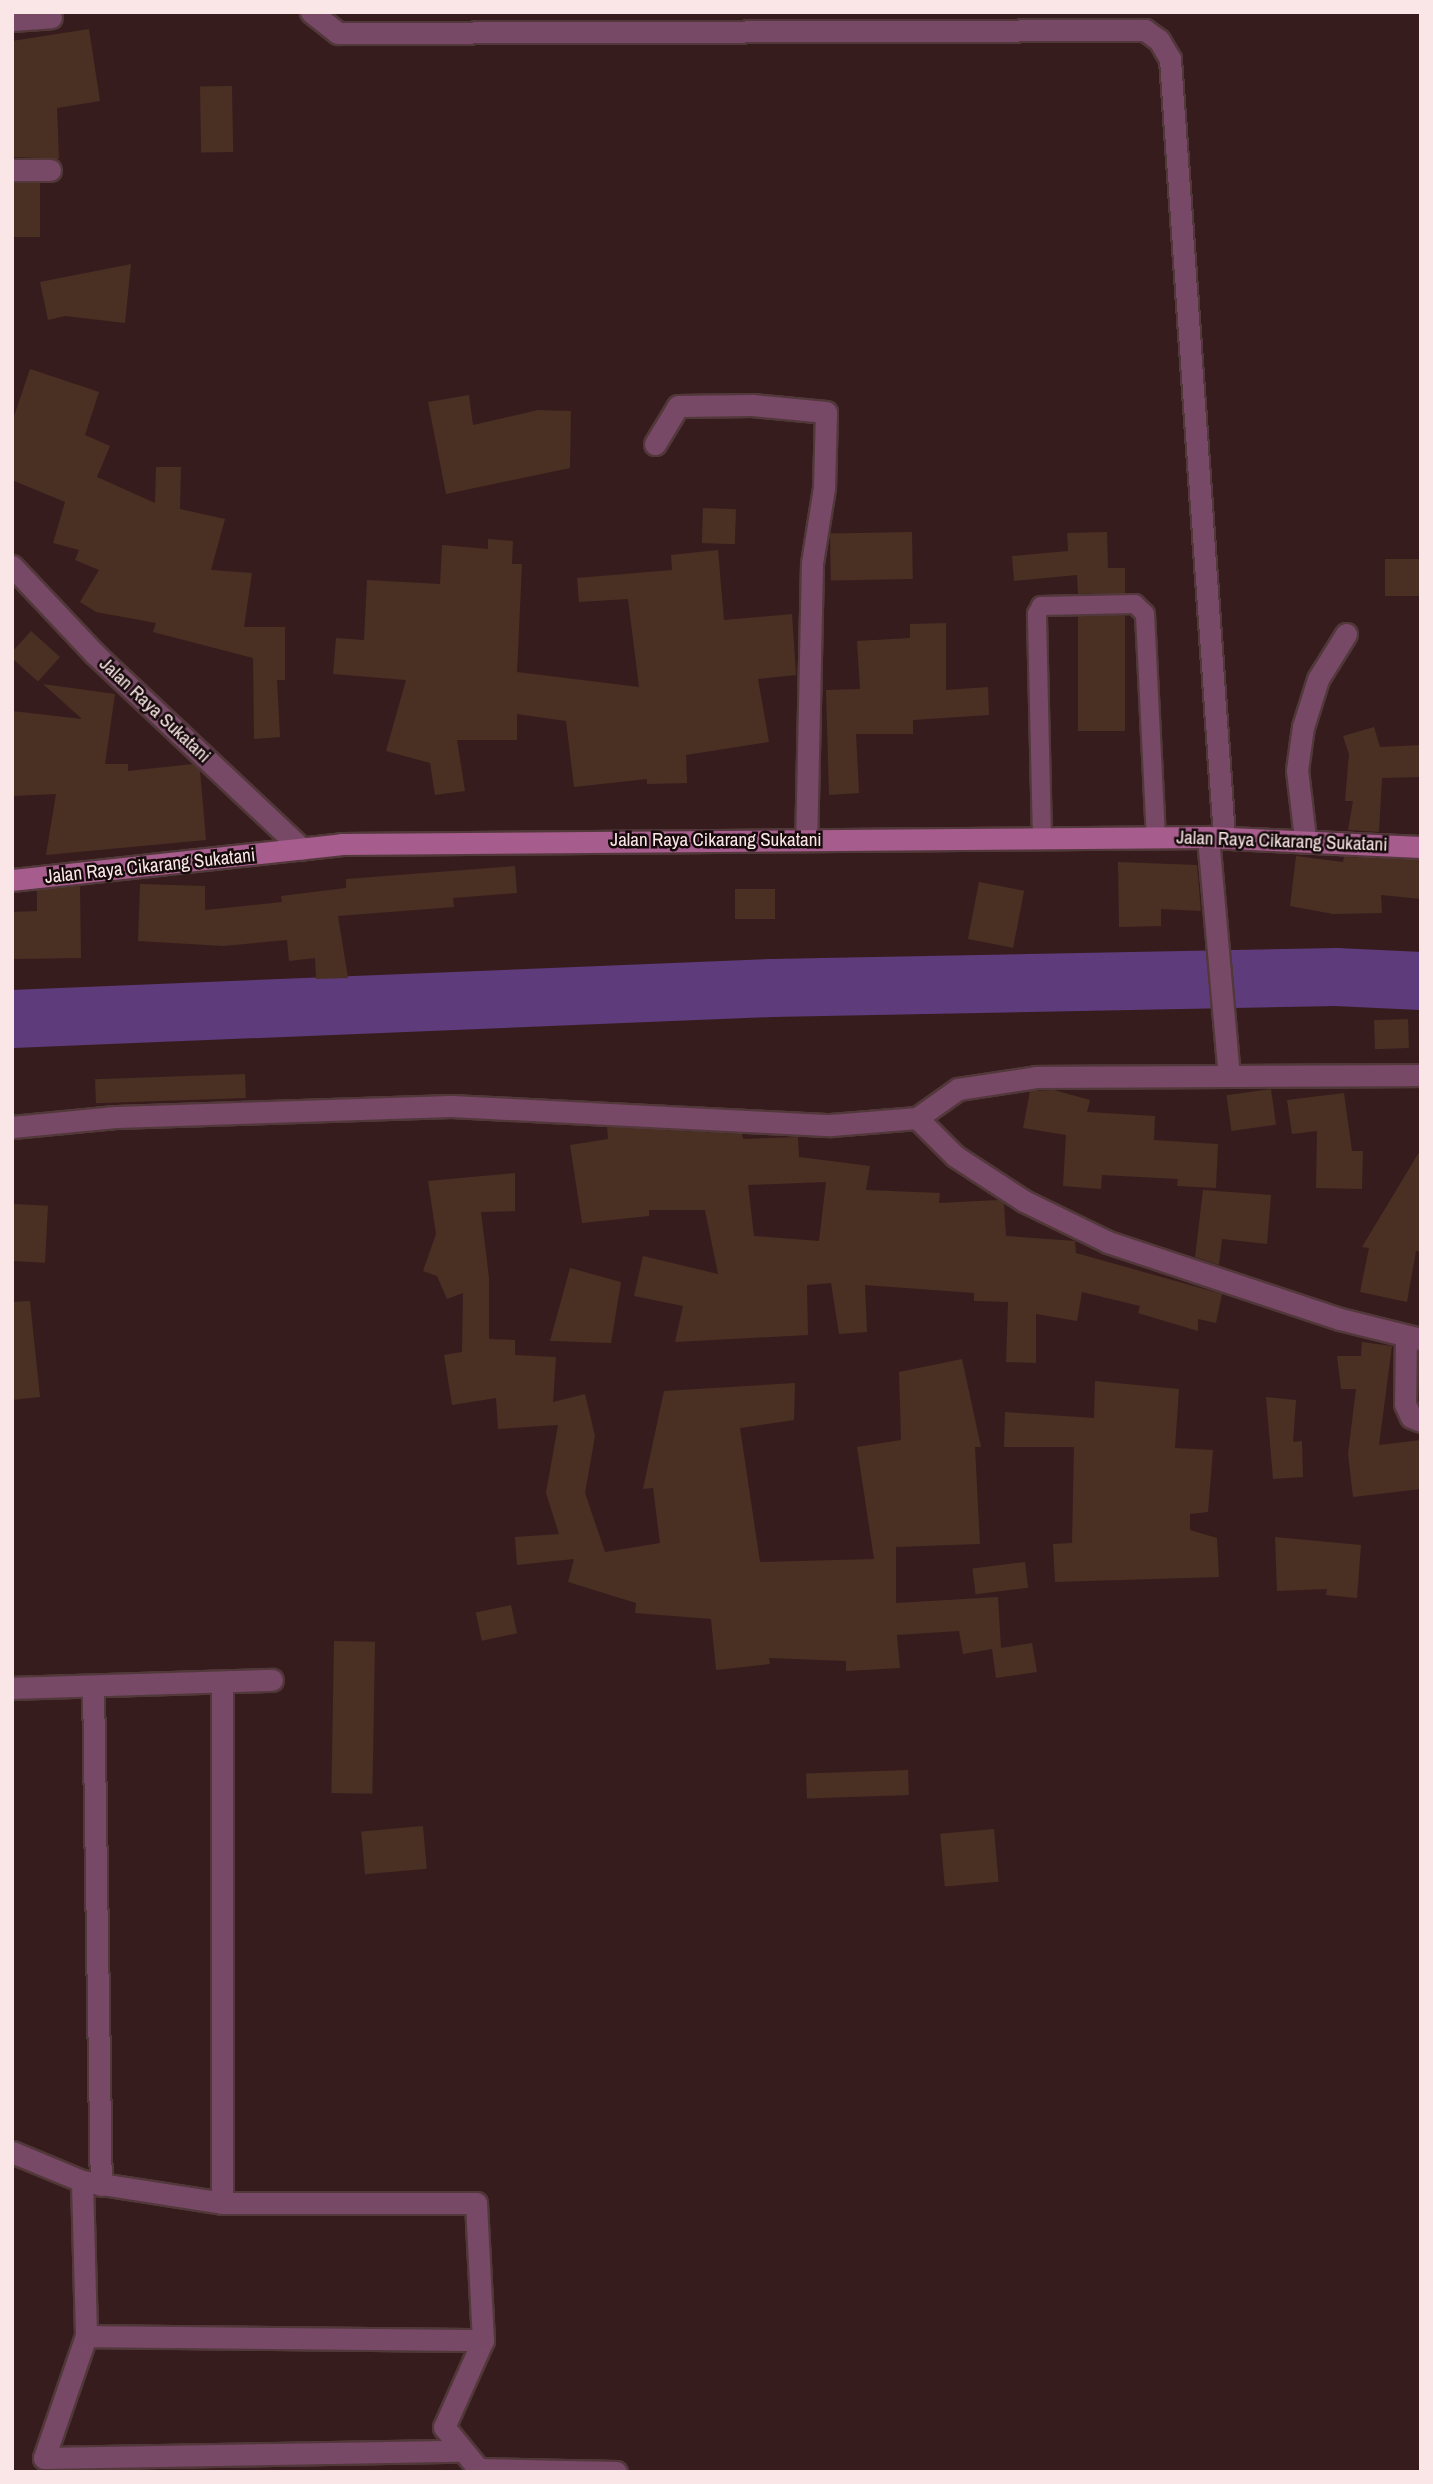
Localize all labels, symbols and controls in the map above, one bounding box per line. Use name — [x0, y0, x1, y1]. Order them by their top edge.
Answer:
street label: Jalan Raya Sukatani — [95, 653, 215, 767]
street label: Jalan Raya Cikarang Sukatani — [1176, 826, 1388, 856]
street label: Jalan Raya Cikarang Sukatani — [610, 829, 822, 851]
street label: Jalan Raya Cikarang Sukatani — [44, 844, 256, 888]

